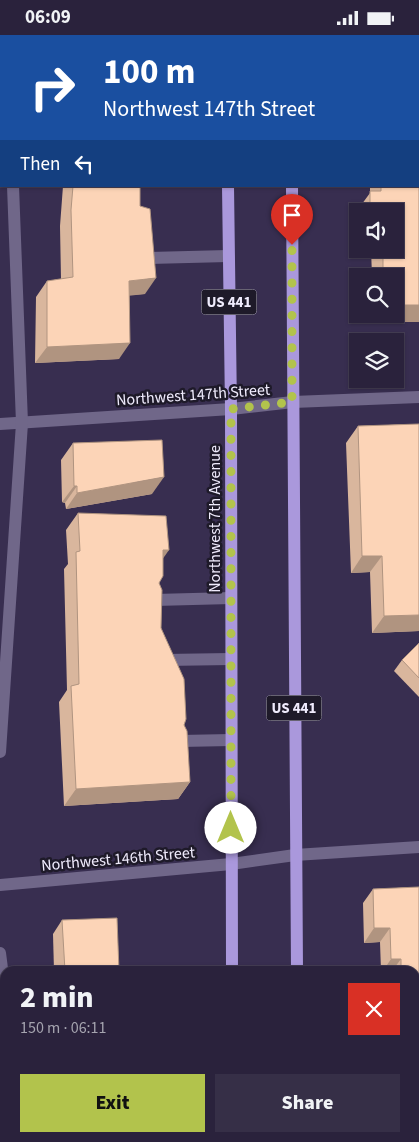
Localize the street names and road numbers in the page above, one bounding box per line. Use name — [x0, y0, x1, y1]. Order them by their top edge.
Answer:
road number: US 441 — [202, 289, 256, 315]
street label: Northwest 147th Street — [115, 379, 271, 411]
street label: Northwest 7th Avenue — [204, 445, 226, 593]
road number: US 441 — [266, 695, 322, 721]
street label: Northwest 146th Street — [40, 841, 196, 877]

